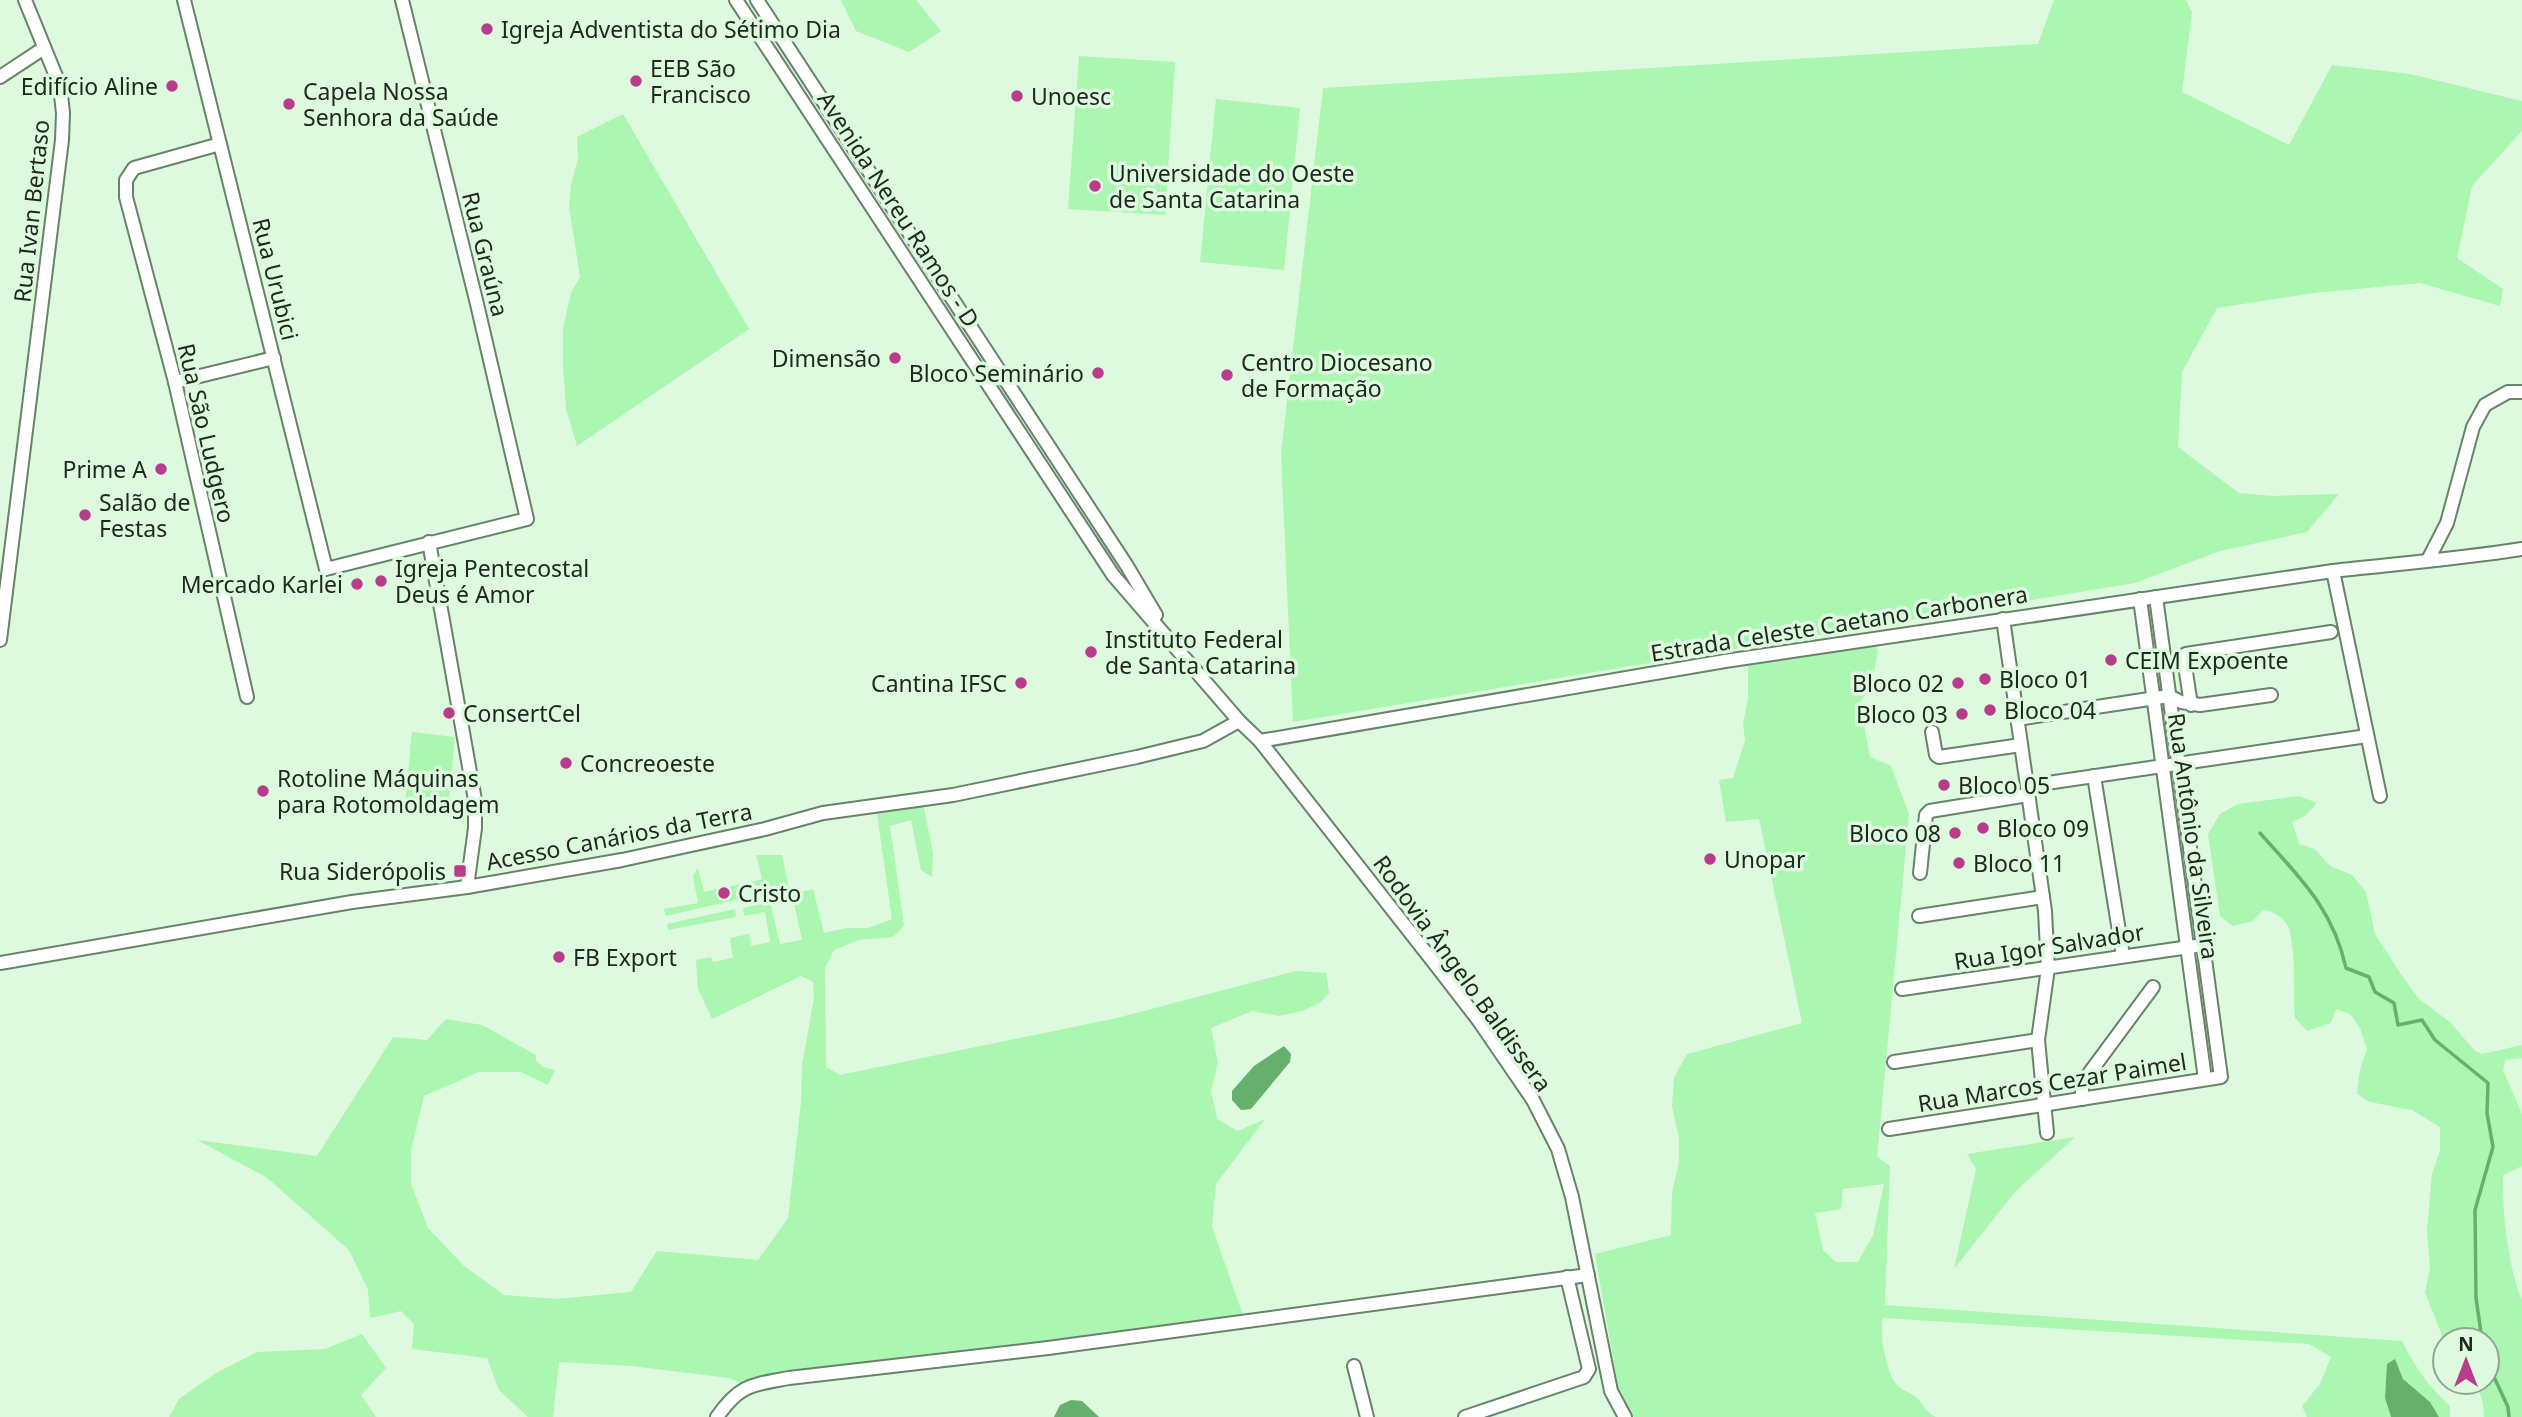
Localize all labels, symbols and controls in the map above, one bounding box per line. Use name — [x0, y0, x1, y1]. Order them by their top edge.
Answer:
place label: Igreja Adventista do Sétimo Dia — [501, 13, 841, 45]
marker: Igreja Adventista do Sétimo Dia — [479, 21, 495, 37]
place label: EEB São Francisco — [650, 52, 751, 110]
place label: Edifício Aline — [21, 70, 158, 102]
marker: EEB São Francisco — [628, 73, 644, 89]
place label: Capela Nossa Senhora da Saúde — [303, 75, 499, 133]
marker: Edifício Aline — [164, 78, 180, 94]
place label: Unoesc — [1031, 80, 1111, 112]
street label: Avenida Nereu Ramos - D — [811, 85, 987, 333]
marker: Unoesc — [1009, 88, 1025, 104]
marker: Capela Nossa Senhora da Saúde — [281, 96, 297, 112]
street label: Rua Ivan Bertaso — [5, 118, 57, 304]
place label: Universidade do Oeste de Santa Catarina — [1109, 157, 1354, 215]
marker: Universidade do Oeste de Santa Catarina — [1087, 178, 1103, 194]
street label: Rua Graúna — [455, 188, 517, 320]
street label: Rua Urubici — [245, 214, 307, 344]
street label: Rua São Ludgero — [171, 340, 243, 526]
place label: Dimensão — [772, 342, 881, 374]
place label: Centro Diocesano de Formação — [1241, 346, 1433, 404]
marker: Dimensão — [887, 350, 903, 366]
place label: Bloco Seminário — [909, 357, 1084, 389]
marker: Bloco Seminário — [1090, 365, 1106, 381]
marker: Centro Diocesano de Formação — [1219, 367, 1235, 383]
place label: Prime A — [62, 453, 147, 485]
marker: Prime A — [153, 461, 169, 477]
place label: Salão de Festas — [99, 486, 190, 544]
marker: Salão de Festas — [77, 507, 93, 523]
place label: Igreja Pentecostal Deus é Amor — [395, 552, 589, 610]
place label: Mercado Karlei — [181, 568, 343, 600]
marker: Igreja Pentecostal Deus é Amor — [373, 573, 389, 589]
marker: Mercado Karlei — [349, 576, 365, 592]
street label: Estrada Celeste Caetano Carbonera — [1648, 577, 2030, 669]
place label: Instituto Federal de Santa Catarina — [1105, 623, 1296, 681]
marker: Instituto Federal de Santa Catarina — [1083, 644, 1099, 660]
place label: CEIM Expoente — [2125, 644, 2288, 676]
marker: CEIM Expoente — [2103, 652, 2119, 668]
place label: Bloco 01 — [1999, 663, 2091, 695]
place label: Cantina IFSC — [871, 667, 1007, 699]
place label: Bloco 02 — [1852, 667, 1944, 699]
marker: Bloco 01 — [1977, 671, 1993, 687]
marker: Cantina IFSC — [1013, 675, 1029, 691]
marker: Bloco 02 — [1950, 675, 1966, 691]
place label: Bloco 04 — [2004, 694, 2096, 726]
place label: ConsertCel — [463, 697, 581, 729]
place label: Bloco 03 — [1856, 698, 1948, 730]
marker: Bloco 04 — [1982, 702, 1998, 718]
marker: ConsertCel — [441, 705, 457, 721]
marker: Bloco 03 — [1954, 706, 1970, 722]
street label: Rua Antônio da Silveira — [2161, 711, 2227, 961]
place label: Concreoeste — [580, 747, 715, 779]
marker: Concreoeste — [558, 755, 574, 771]
place label: Rotoline Máquinas para Rotomoldagem — [277, 762, 499, 820]
place label: Bloco 05 — [1958, 769, 2050, 801]
marker: Bloco 05 — [1936, 777, 1952, 793]
marker: Rotoline Máquinas para Rotomoldagem — [255, 783, 271, 799]
street label: Acesso Canários da Terra — [483, 795, 755, 877]
place label: Bloco 09 — [1997, 812, 2089, 844]
place label: Bloco 08 — [1849, 817, 1941, 849]
marker: Bloco 09 — [1975, 820, 1991, 836]
marker: Bloco 08 — [1947, 825, 1963, 841]
place label: Unopar — [1724, 843, 1806, 875]
place label: Bloco 11 — [1973, 847, 2065, 879]
street label: Rodovia Ângelo Baldissera — [1366, 848, 1560, 1098]
marker: Unopar — [1702, 851, 1718, 867]
place label: Rua Siderópolis — [279, 855, 446, 887]
marker: Bloco 11 — [1951, 855, 1967, 871]
marker: Rua Siderópolis — [452, 863, 468, 879]
place label: Cristo — [738, 877, 801, 909]
marker: Cristo — [716, 885, 732, 901]
street label: Rua Igor Salvador — [1952, 915, 2147, 977]
place label: FB Export — [573, 941, 677, 973]
marker: FB Export — [551, 949, 567, 965]
street label: Rua Marcos Cezar Paimel — [1915, 1045, 2189, 1119]
north arrow — [2431, 1326, 2501, 1396]
text: N — [2458, 1331, 2474, 1357]

